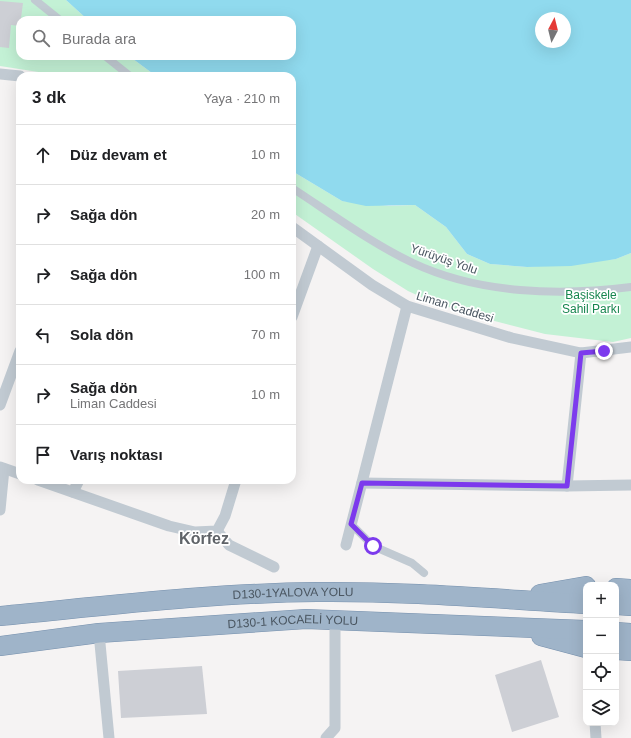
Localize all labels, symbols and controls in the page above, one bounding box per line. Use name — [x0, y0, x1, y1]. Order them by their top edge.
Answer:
north arrow — [535, 12, 571, 48]
search box — [16, 16, 296, 60]
icon: search — [30, 27, 52, 49]
text: Burada ara — [62, 30, 136, 47]
text: 3 dk — [32, 88, 66, 107]
text: Yaya · 210 m — [204, 91, 280, 106]
icon: ahead — [32, 144, 54, 166]
text: Düz devam et — [70, 146, 167, 163]
text: 10 m — [251, 147, 280, 162]
icon: right — [32, 204, 54, 226]
text: Sağa dön — [70, 206, 138, 223]
text: 20 m — [251, 207, 280, 222]
street label: Yürüyüş Yolu — [409, 241, 479, 277]
icon: right — [32, 264, 54, 286]
text: Sağa dön — [70, 266, 138, 283]
text: 100 m — [244, 267, 280, 282]
park label: Başiskele Sahil Parkı — [562, 288, 620, 316]
street label: Liman Caddesi — [415, 289, 495, 325]
icon: left — [32, 324, 54, 346]
text: Sola dön — [70, 326, 133, 343]
text: 70 m — [251, 327, 280, 342]
route end — [595, 342, 613, 360]
text: Sağa dön — [70, 379, 138, 396]
icon: right — [32, 384, 54, 406]
text: 10 m — [251, 387, 280, 402]
text: Liman Caddesi — [70, 396, 157, 411]
icon: arrive — [32, 444, 54, 466]
text: Varış noktası — [70, 446, 163, 463]
district label: Körfez — [179, 530, 229, 547]
route start — [364, 537, 382, 555]
map controls — [583, 582, 619, 726]
button: + — [583, 582, 619, 618]
street label: D130-1YALOVA YOLU — [232, 585, 353, 602]
street label: D130-1 KOCAELİ YOLU — [227, 612, 358, 631]
button: − — [583, 618, 619, 654]
button: locate — [583, 654, 619, 690]
button: layers — [583, 690, 619, 726]

